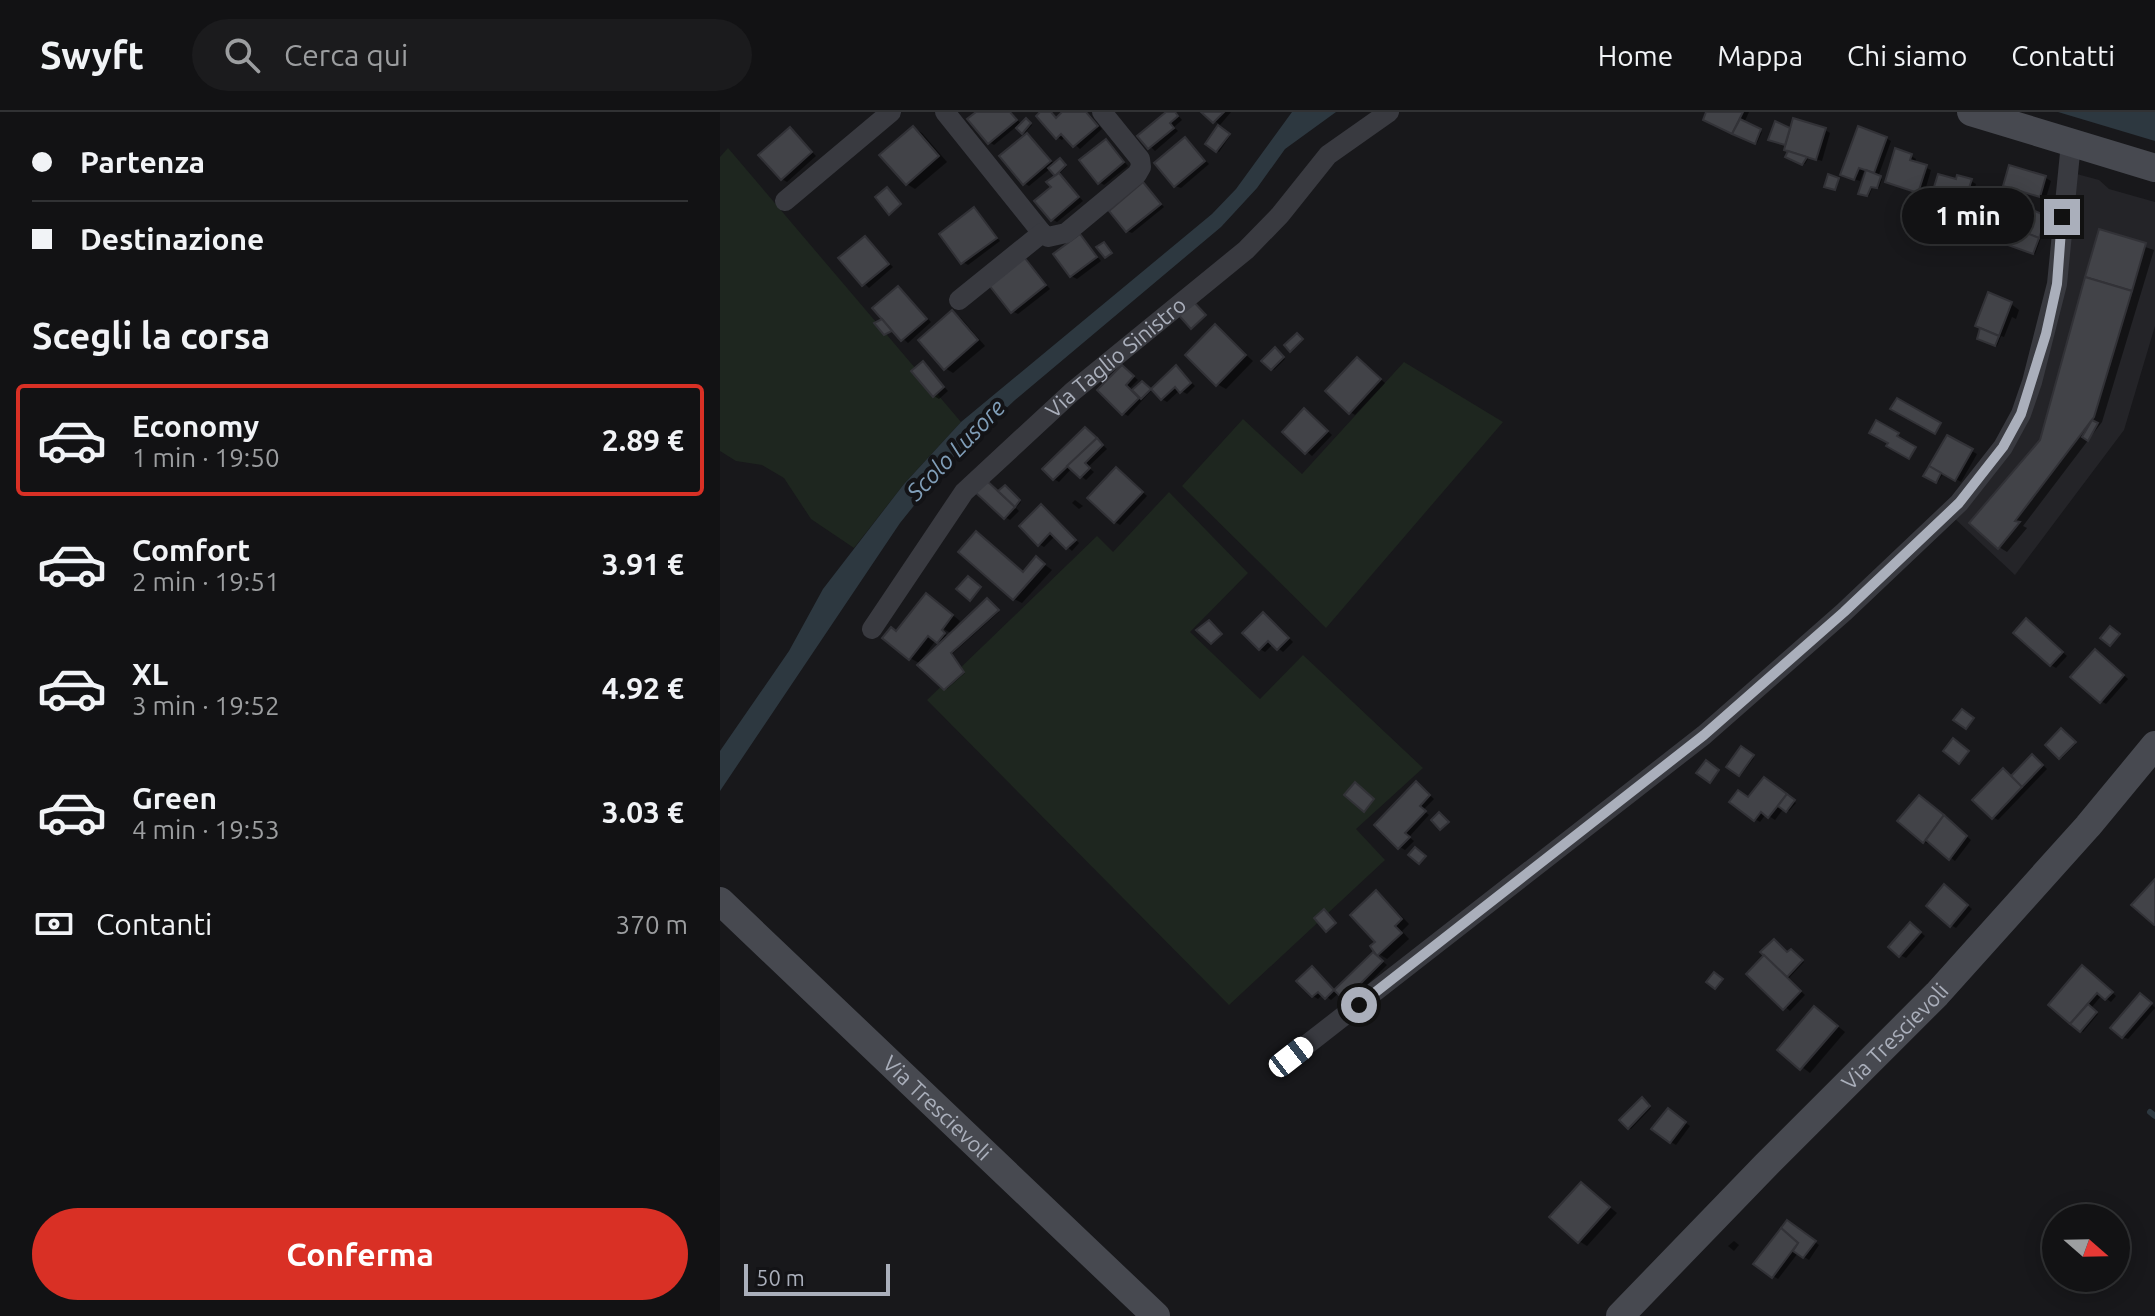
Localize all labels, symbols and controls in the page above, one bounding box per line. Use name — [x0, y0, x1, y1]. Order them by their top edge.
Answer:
search box — [192, 19, 752, 91]
icon: search — [220, 33, 264, 77]
text: Swyft — [40, 34, 144, 76]
text: Cerca qui — [284, 38, 408, 72]
text: Home — [1598, 40, 1673, 71]
text: Mappa — [1717, 40, 1803, 71]
text: Chi siamo — [1847, 40, 1967, 71]
text: Contatti — [2011, 40, 2115, 71]
text: Partenza — [80, 145, 205, 179]
callout: 1 min — [1902, 189, 2034, 245]
route end — [2044, 199, 2080, 235]
text: 1 min — [1935, 201, 2001, 230]
text: Destinazione — [80, 222, 264, 256]
street label: Via Taglio Sinistro — [1040, 291, 1191, 422]
text: Scegli la corsa — [32, 315, 270, 356]
water label: Scolo Lusore — [900, 394, 1010, 506]
icon: car — [36, 404, 108, 476]
text: Economy — [132, 409, 259, 443]
text: 2.89 € — [602, 423, 684, 457]
text: 1 min · 19:50 — [132, 443, 280, 472]
icon: car — [36, 528, 108, 600]
text: Comfort — [132, 533, 250, 567]
text: 3.91 € — [602, 547, 684, 581]
text: 2 min · 19:51 — [132, 567, 280, 596]
icon: car — [36, 652, 108, 724]
text: XL — [132, 657, 168, 691]
text: 4.92 € — [602, 671, 684, 705]
text: 3 min · 19:52 — [132, 691, 280, 720]
icon: car — [36, 776, 108, 848]
text: Green — [132, 781, 217, 815]
text: 3.03 € — [602, 795, 684, 829]
text: 4 min · 19:53 — [132, 815, 280, 844]
icon: cash — [32, 902, 76, 946]
text: Contanti — [96, 907, 212, 941]
text: 370 m — [616, 910, 688, 939]
street label: Via Trescievoli — [1836, 978, 1953, 1094]
route start — [1341, 987, 1377, 1023]
car — [1265, 1033, 1317, 1081]
street label: Via Trescievoli — [878, 1050, 997, 1165]
north arrow — [2042, 1204, 2130, 1292]
map controls — [2042, 1204, 2130, 1292]
button: Conferma — [32, 1208, 688, 1300]
scale bar — [744, 1260, 890, 1296]
text: 50 m — [756, 1265, 805, 1290]

